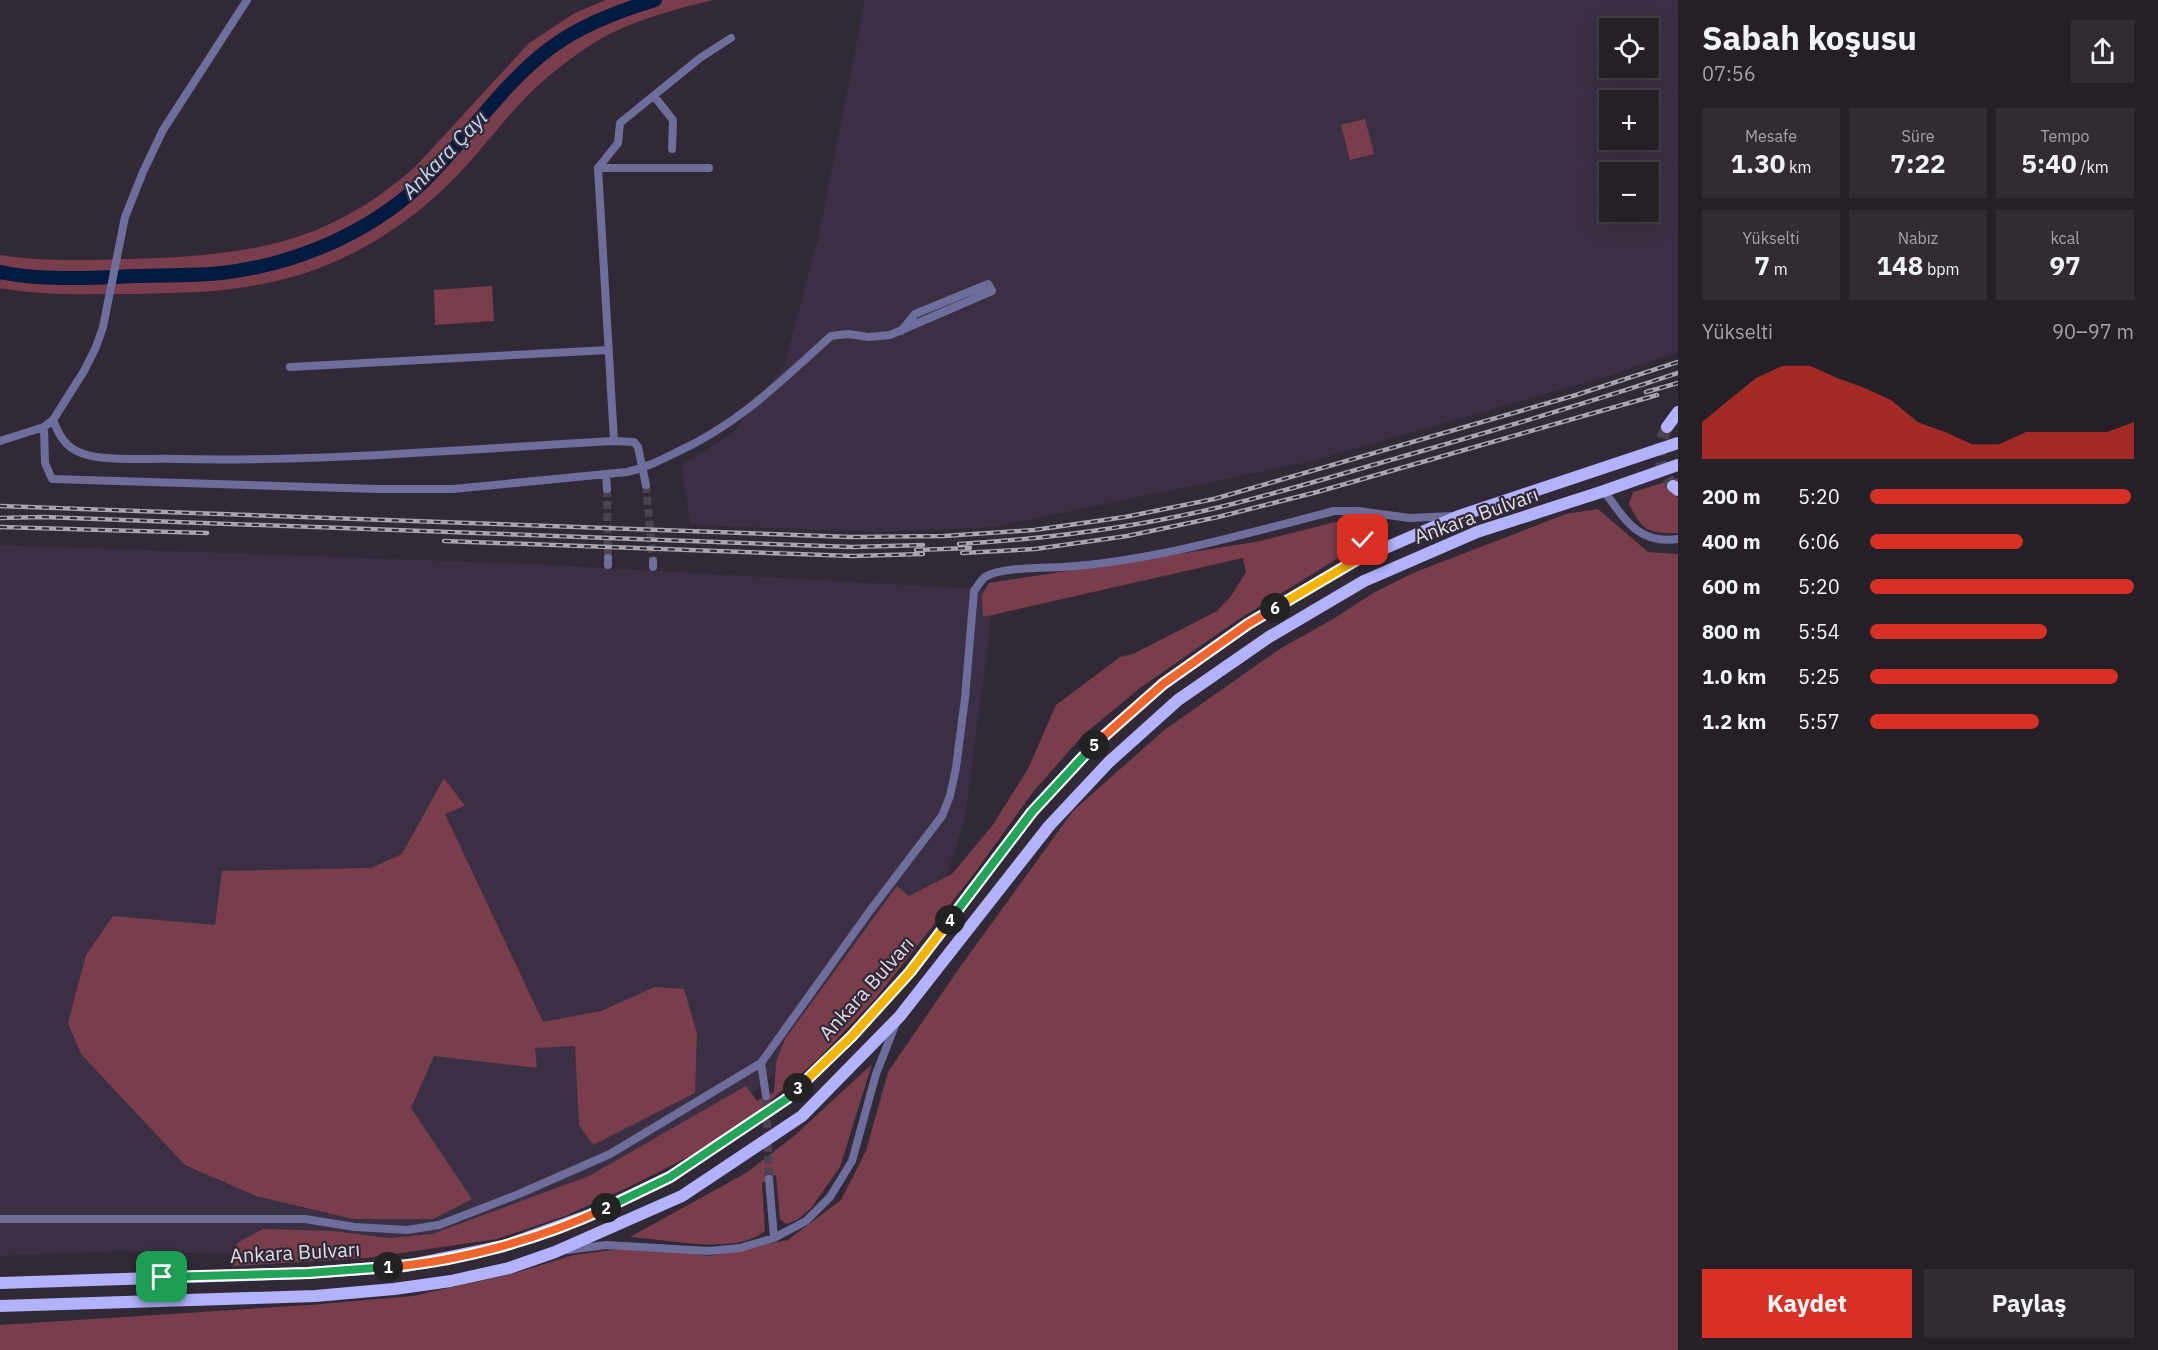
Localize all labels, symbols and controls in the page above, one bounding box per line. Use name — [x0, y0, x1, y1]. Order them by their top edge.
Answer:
text: Sabah koşusu — [1702, 16, 1917, 59]
map controls — [1599, 18, 1659, 222]
button: locate — [1599, 18, 1659, 78]
button: share — [2071, 20, 2134, 83]
text: 07:56 — [1702, 60, 1756, 87]
button: + — [1599, 90, 1659, 150]
water label: Ankara Çayı — [394, 104, 493, 205]
text: Mesafe — [1745, 126, 1797, 146]
text: Süre — [1902, 126, 1934, 146]
text: Tempo — [2040, 126, 2090, 146]
text: 1.30 — [1730, 146, 1785, 180]
text: 7:22 — [1890, 146, 1946, 180]
text: 5:40 — [2021, 146, 2077, 180]
text: km — [1785, 157, 1812, 177]
text: /km — [2077, 157, 2109, 177]
button: − — [1599, 162, 1659, 222]
text: Yükselti — [1743, 228, 1799, 248]
text: Nabız — [1898, 228, 1938, 248]
text: kcal — [2050, 228, 2080, 248]
text: 7 — [1754, 248, 1770, 282]
text: 148 — [1876, 248, 1923, 282]
text: 97 — [2049, 248, 2081, 282]
text: m — [1770, 259, 1788, 279]
text: bpm — [1923, 259, 1960, 279]
text: Yükselti — [1702, 318, 1773, 345]
text: 90–97 m — [2052, 318, 2134, 345]
street label: Ankara Bulvarı — [1410, 480, 1542, 550]
text: 200 m — [1702, 483, 1761, 510]
text: 5:20 — [1798, 483, 1840, 510]
pin — [1337, 514, 1388, 565]
icon: check — [1346, 523, 1379, 556]
text: 400 m — [1702, 528, 1761, 555]
text: 6:06 — [1798, 528, 1840, 555]
text: 600 m — [1702, 573, 1761, 600]
text: 5:20 — [1798, 573, 1840, 600]
pin: 6 — [1260, 593, 1290, 623]
text: 6 — [1270, 598, 1280, 618]
text: 800 m — [1702, 618, 1761, 645]
text: 5:54 — [1798, 618, 1840, 645]
text: 1.0 km — [1702, 663, 1766, 690]
text: 5:25 — [1798, 663, 1840, 690]
text: 1.2 km — [1702, 708, 1766, 735]
text: 5:57 — [1798, 708, 1840, 735]
pin: 5 — [1079, 730, 1109, 760]
text: 5 — [1089, 735, 1099, 755]
pin: 4 — [935, 905, 965, 935]
text: 4 — [945, 910, 955, 930]
street label: Ankara Bulvarı — [812, 931, 920, 1045]
pin: 3 — [783, 1073, 813, 1103]
text: 3 — [793, 1078, 803, 1098]
pin: 2 — [591, 1193, 621, 1223]
text: 2 — [601, 1198, 611, 1218]
street label: Ankara Bulvarı — [229, 1235, 361, 1269]
pin — [136, 1251, 187, 1302]
pin: 1 — [373, 1252, 403, 1282]
text: 1 — [383, 1257, 393, 1277]
icon: arrive — [145, 1260, 178, 1293]
button: Kaydet — [1702, 1269, 1912, 1338]
button: Paylaş — [1924, 1269, 2134, 1338]

